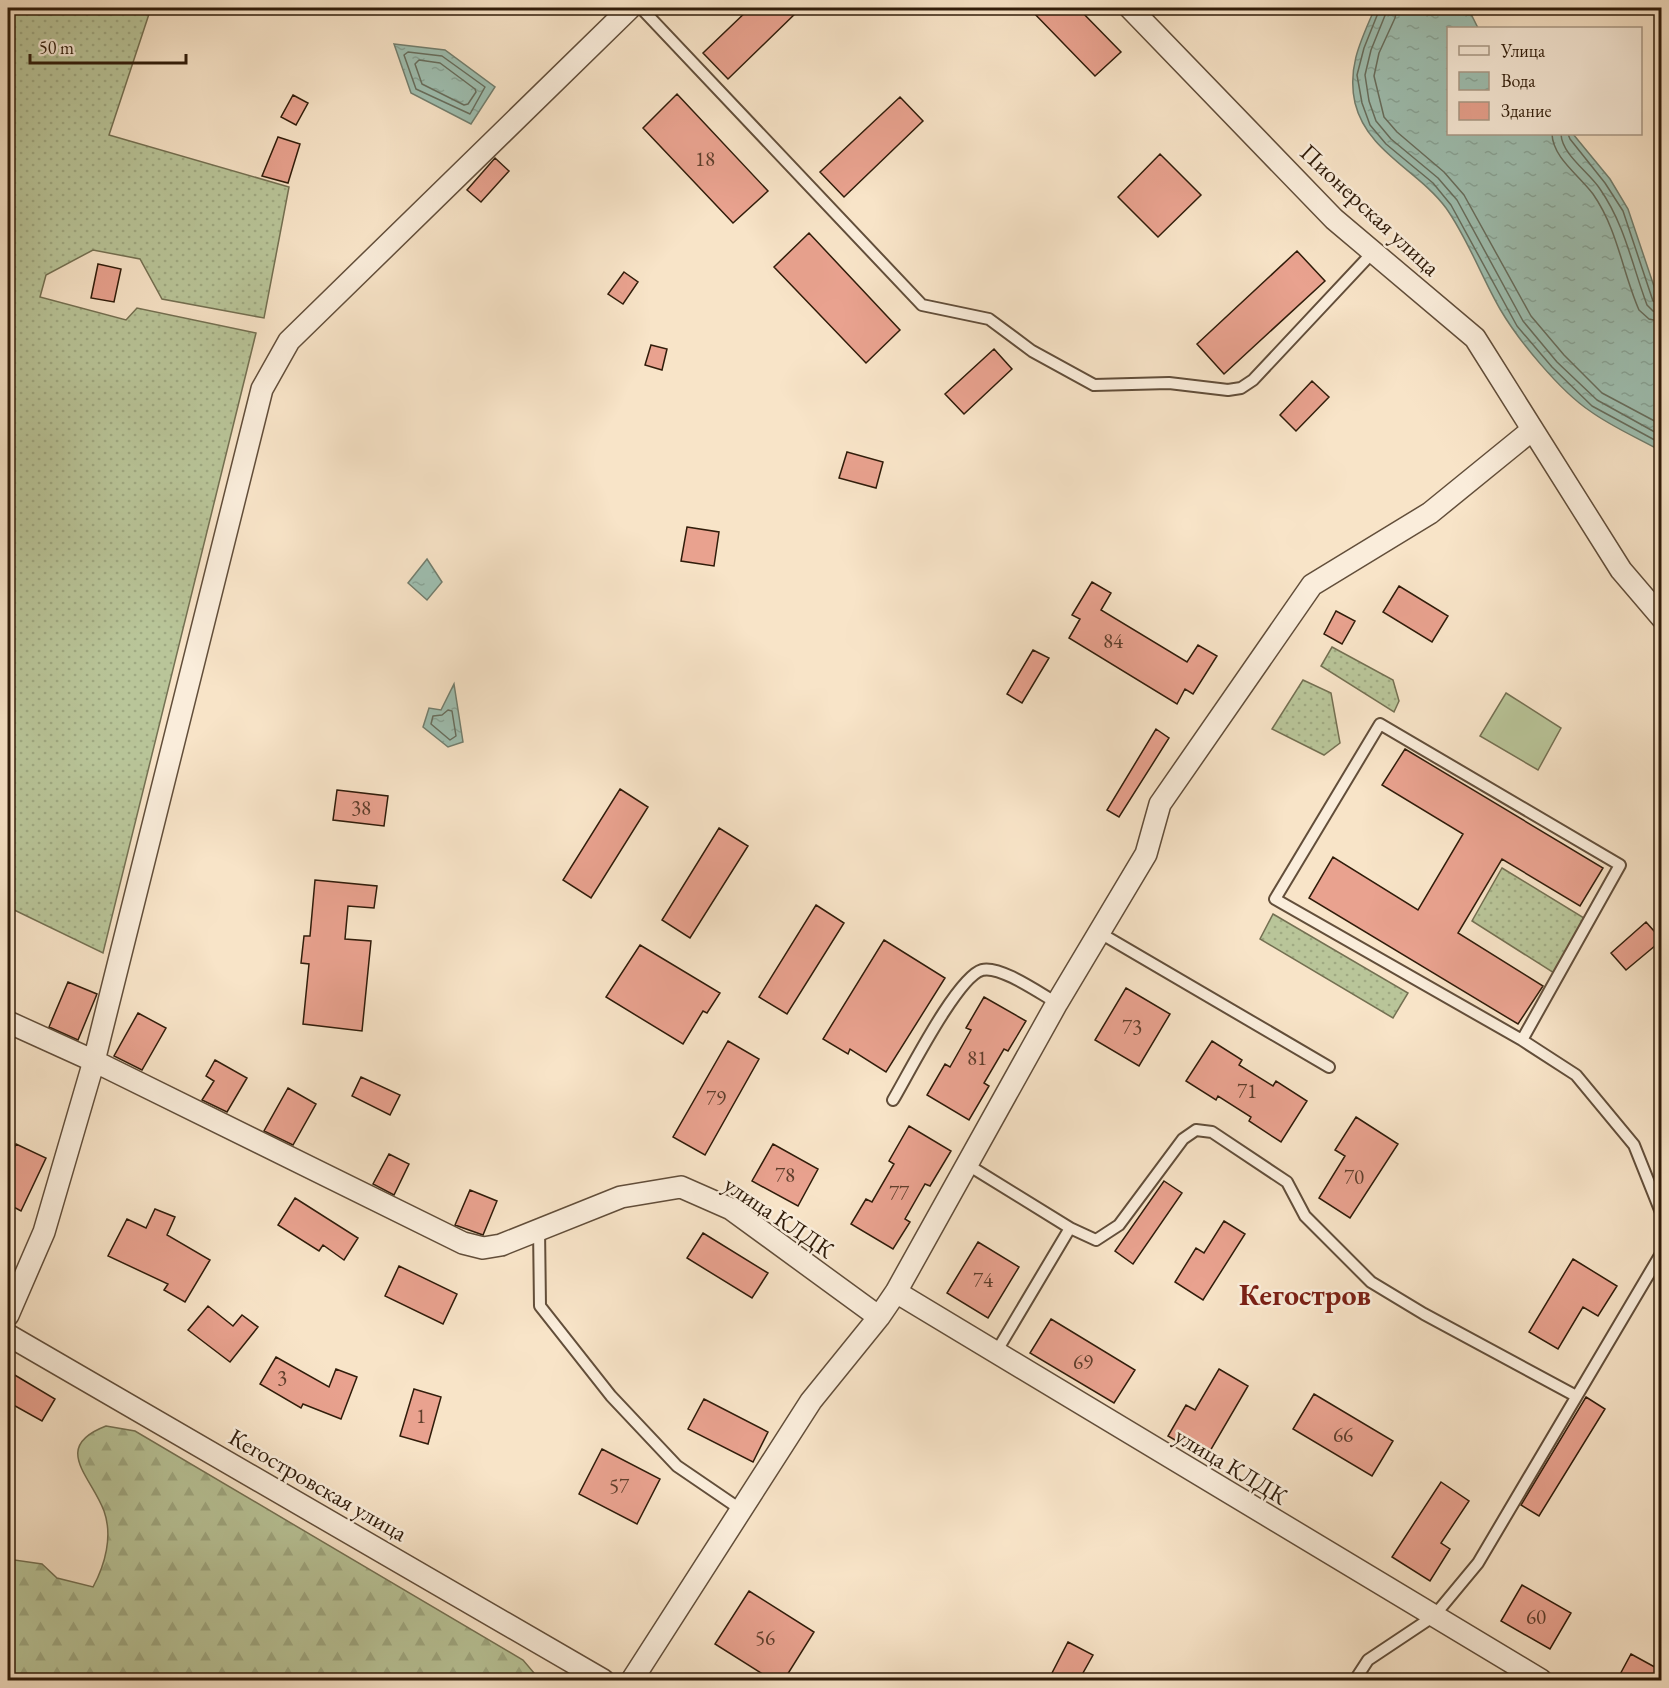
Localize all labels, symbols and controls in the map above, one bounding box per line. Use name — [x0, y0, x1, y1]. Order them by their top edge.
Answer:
scale bar — [30, 27, 186, 65]
legend — [1447, 27, 1642, 135]
text: 50 m — [39, 36, 74, 59]
text: Улица — [1500, 39, 1546, 62]
text: Вода — [1501, 69, 1536, 92]
text: Здание — [1501, 99, 1551, 122]
street label: Пионерская улица — [1294, 137, 1447, 283]
house number: 18 — [695, 145, 715, 172]
house number: 84 — [1103, 627, 1124, 654]
house number: 38 — [351, 794, 371, 821]
house number: 73 — [1122, 1013, 1142, 1040]
house number: 81 — [967, 1044, 987, 1071]
house number: 71 — [1237, 1077, 1257, 1104]
house number: 79 — [706, 1084, 726, 1111]
house number: 78 — [775, 1161, 795, 1188]
house number: 70 — [1344, 1163, 1364, 1190]
street label: улица КЛДК — [718, 1168, 841, 1265]
house number: 77 — [889, 1179, 910, 1206]
house number: 74 — [973, 1266, 994, 1293]
district label: Кегостров — [1239, 1275, 1371, 1314]
house number: 69 — [1073, 1348, 1093, 1375]
house number: 3 — [277, 1364, 287, 1391]
house number: 1 — [416, 1402, 426, 1429]
street label: улица КЛДК — [1169, 1420, 1294, 1512]
street label: Кегостровская улица — [224, 1421, 413, 1548]
house number: 66 — [1333, 1421, 1353, 1448]
house number: 57 — [609, 1472, 630, 1499]
house number: 60 — [1526, 1603, 1546, 1630]
house number: 56 — [755, 1624, 775, 1651]

